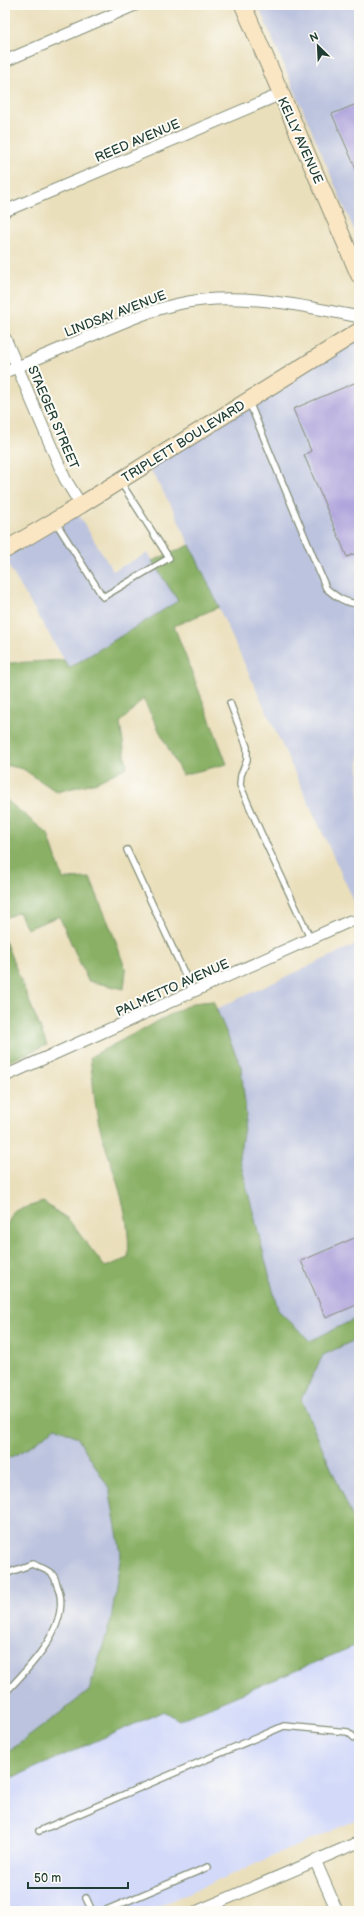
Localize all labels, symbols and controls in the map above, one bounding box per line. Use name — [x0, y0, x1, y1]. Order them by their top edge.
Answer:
north arrow — [298, 26, 338, 66]
text: N — [308, 30, 321, 45]
street label: KELLY AVENUE — [274, 95, 327, 187]
street label: REED AVENUE — [93, 116, 183, 166]
street label: LINDSAY AVENUE — [62, 287, 169, 341]
street label: STAEGER STREET — [24, 363, 82, 472]
street label: TRIPLETT BOULEVARD — [119, 397, 248, 486]
street label: PALMETTO AVENUE — [113, 956, 232, 1020]
scale bar — [28, 1864, 128, 1890]
text: 50 m — [34, 1871, 61, 1886]

